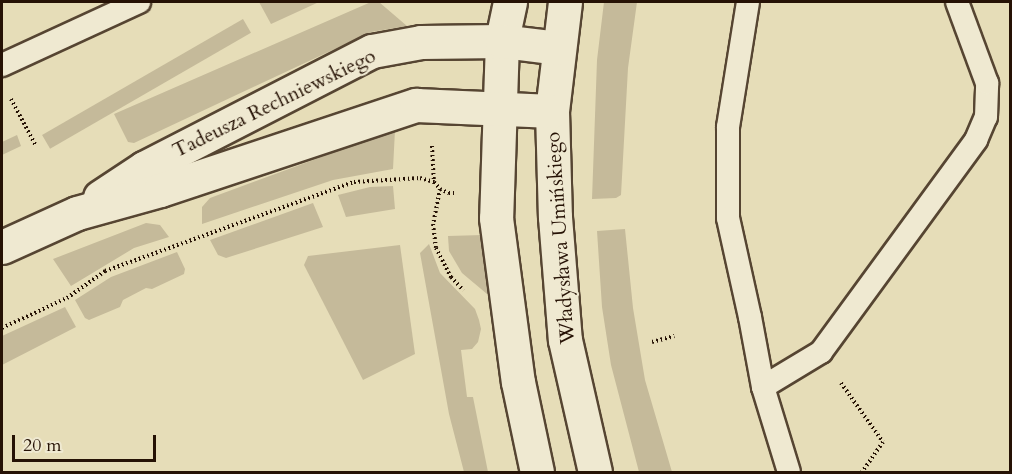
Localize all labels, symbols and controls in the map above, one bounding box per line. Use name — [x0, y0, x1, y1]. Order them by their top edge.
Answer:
street label: Tadeusza Rechniewskiego — [169, 43, 379, 163]
street label: Władysława Umińskiego — [541, 131, 579, 345]
scale bar — [15, 423, 159, 461]
text: 20 m — [23, 433, 62, 458]

